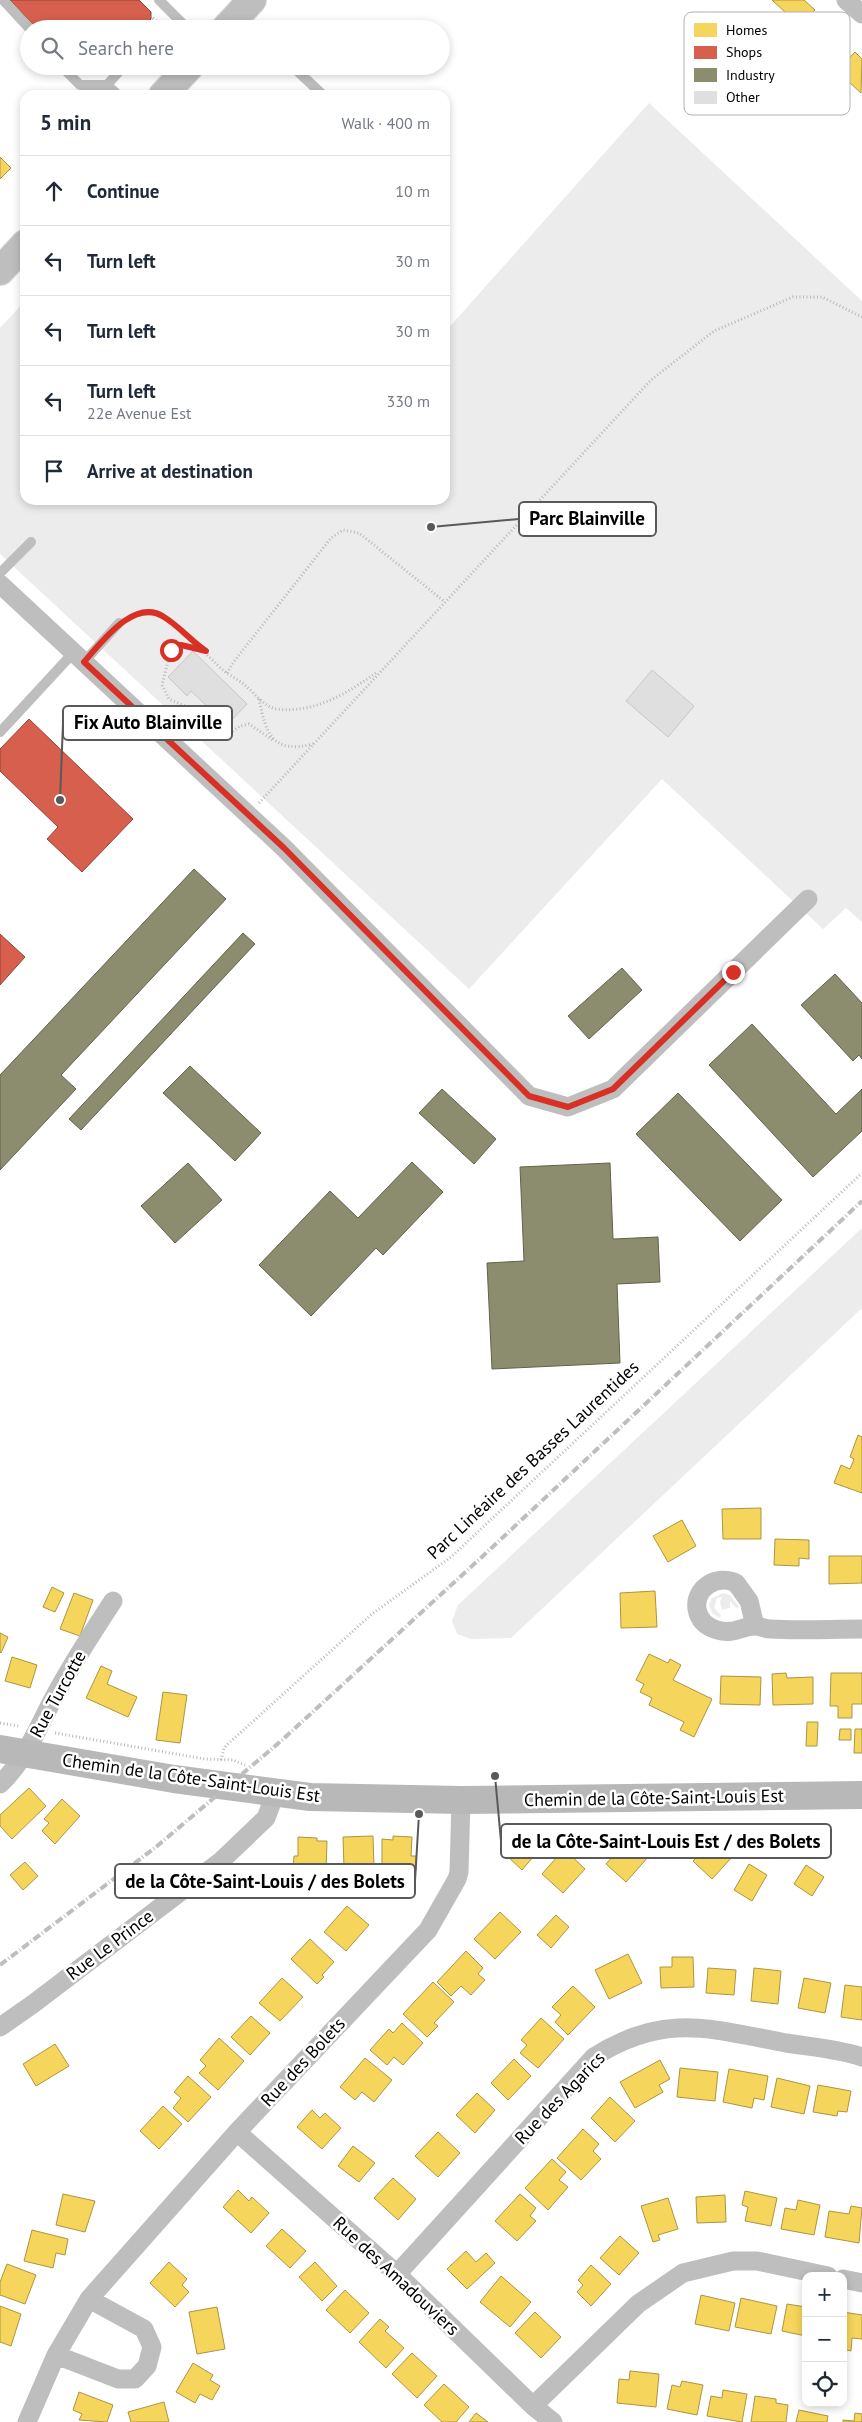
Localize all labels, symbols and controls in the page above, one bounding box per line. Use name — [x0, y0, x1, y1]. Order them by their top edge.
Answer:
legend — [684, 12, 850, 115]
search box — [20, 20, 450, 75]
text: Homes — [726, 21, 767, 39]
icon: search — [38, 34, 66, 62]
text: Search here — [78, 36, 174, 60]
text: Shops — [726, 43, 762, 61]
text: Industry — [726, 66, 775, 84]
text: Other — [726, 88, 760, 106]
text: 5 min — [40, 109, 91, 136]
text: Walk · 400 m — [341, 113, 430, 133]
icon: ahead — [40, 177, 68, 205]
text: Continue — [87, 179, 159, 203]
text: 10 m — [395, 181, 430, 201]
icon: left — [40, 247, 68, 275]
text: Turn left — [87, 249, 156, 273]
text: 30 m — [395, 251, 430, 271]
icon: left — [40, 317, 68, 345]
text: Turn left — [87, 319, 156, 343]
text: 30 m — [395, 321, 430, 341]
text: Turn left — [87, 379, 156, 403]
icon: left — [40, 387, 68, 415]
text: 330 m — [387, 391, 430, 411]
text: 22e Avenue Est — [87, 403, 191, 423]
icon: arrive — [40, 457, 68, 485]
text: Arrive at destination — [87, 459, 253, 483]
callout: Parc Blainville — [519, 502, 656, 536]
text: Parc Blainville — [529, 506, 645, 530]
route start — [160, 639, 183, 662]
callout: Fix Auto Blainville — [63, 706, 232, 740]
text: Fix Auto Blainville — [74, 710, 222, 734]
route end — [722, 961, 745, 984]
street label: Parc Linéaire des Basses Laurentides — [422, 1355, 643, 1564]
street label: Rue Turcotte — [24, 1646, 91, 1741]
street label: Chemin de la Côte-Saint-Louis Est — [61, 1748, 321, 1807]
street label: Chemin de la Côte-Saint-Louis Est — [524, 1784, 784, 1811]
callout: de la Côte-Saint-Louis Est / des Bolets — [501, 1824, 831, 1858]
text: de la Côte-Saint-Louis Est / des Bolets — [512, 1829, 821, 1853]
callout: de la Côte-Saint-Louis / des Bolets — [115, 1864, 415, 1898]
text: de la Côte-Saint-Louis / des Bolets — [125, 1869, 405, 1893]
street label: Rue Le Prince — [61, 1904, 158, 1985]
street label: Rue des Bolets — [255, 2012, 350, 2111]
street label: Rue des Agarics — [510, 2046, 610, 2149]
street label: Rue des Amadouviers — [328, 2211, 464, 2340]
map controls — [802, 2272, 847, 2407]
button: + — [802, 2272, 847, 2317]
button: − — [802, 2317, 847, 2362]
button: locate — [802, 2362, 847, 2407]

